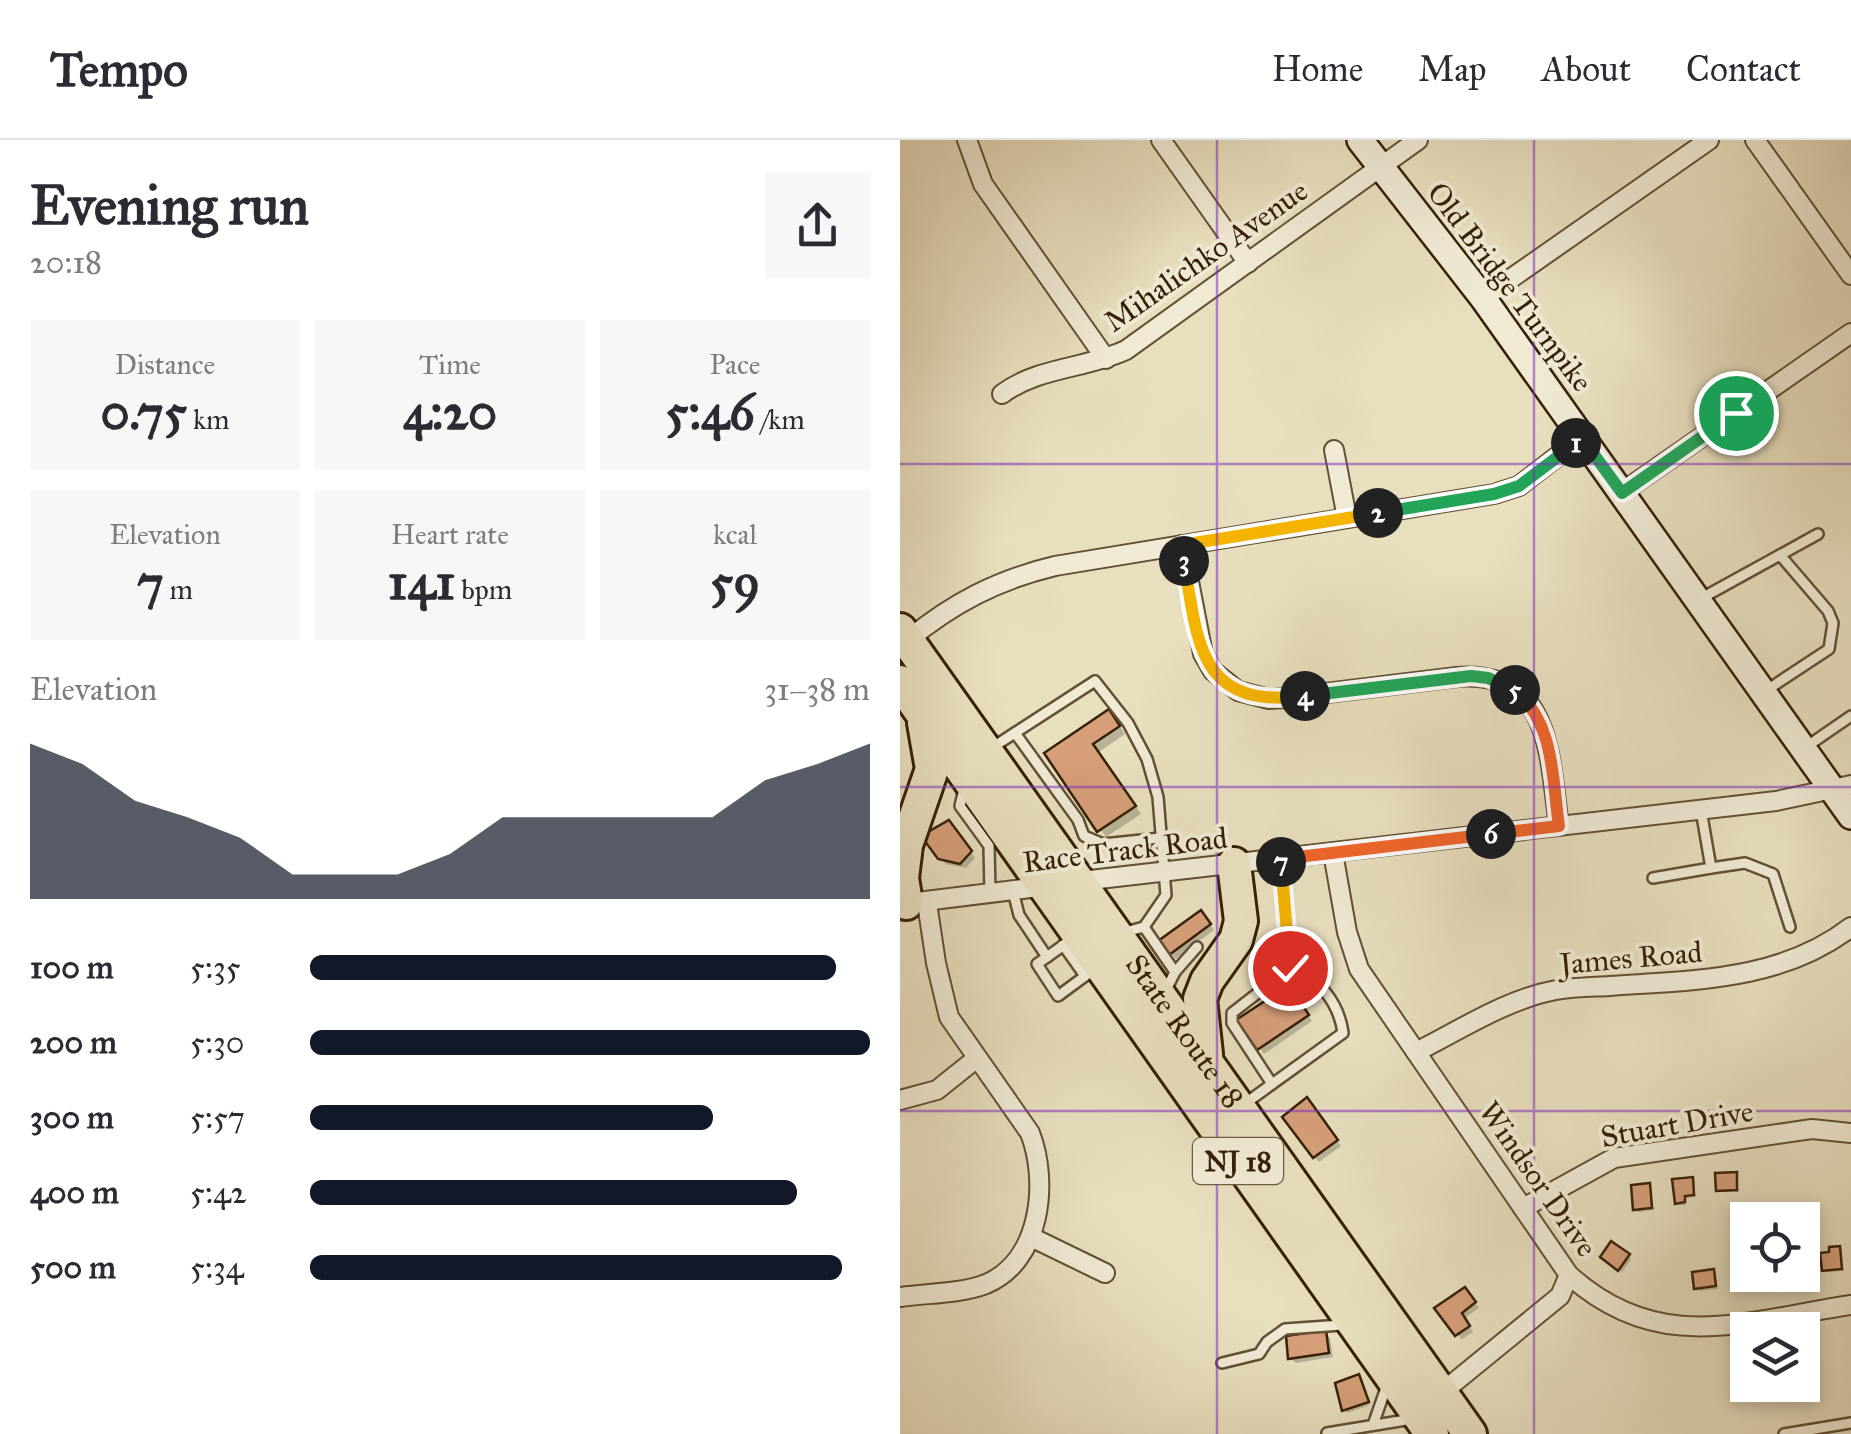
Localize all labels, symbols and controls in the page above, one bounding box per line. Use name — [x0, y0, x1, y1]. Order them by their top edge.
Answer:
text: Tempo — [50, 40, 188, 99]
text: Home — [1272, 48, 1363, 91]
text: Map — [1418, 48, 1487, 91]
text: About — [1542, 48, 1631, 91]
text: Contact — [1686, 48, 1801, 91]
text: Evening run — [30, 172, 309, 239]
button: share — [765, 173, 870, 278]
street label: Mihalichko Avenue — [1098, 173, 1314, 339]
street label: Old Bridge Turnpike — [1420, 175, 1600, 399]
text: 20:18 — [30, 243, 102, 282]
text: Distance — [115, 347, 215, 382]
text: Time — [419, 347, 481, 382]
text: Pace — [710, 347, 760, 382]
pin — [1694, 371, 1779, 456]
text: 0.75 — [101, 382, 187, 443]
text: 4:20 — [403, 382, 497, 443]
text: 5:46 — [665, 382, 755, 443]
icon: arrive — [1709, 386, 1764, 441]
text: km — [187, 402, 230, 437]
text: /km — [755, 402, 805, 437]
pin: 1 — [1551, 418, 1601, 468]
text: 1 — [1570, 425, 1582, 460]
pin: 2 — [1353, 488, 1403, 538]
text: 2 — [1371, 495, 1385, 530]
text: Elevation — [109, 517, 221, 552]
text: Heart rate — [391, 517, 509, 552]
text: kcal — [713, 517, 757, 552]
pin: 3 — [1159, 536, 1209, 586]
text: 3 — [1178, 543, 1190, 578]
text: 7 — [137, 552, 164, 613]
text: 141 — [388, 552, 455, 613]
text: 59 — [710, 552, 760, 613]
text: m — [164, 572, 193, 607]
text: bpm — [455, 572, 512, 607]
pin: 5 — [1490, 665, 1540, 715]
text: Elevation — [30, 670, 157, 709]
text: 31–38 m — [764, 670, 870, 709]
pin: 4 — [1280, 671, 1330, 721]
text: 5 — [1508, 672, 1522, 707]
text: 4 — [1297, 678, 1313, 713]
pin: 6 — [1466, 809, 1516, 859]
text: 6 — [1484, 816, 1498, 851]
street label: Race Track Road — [1021, 820, 1229, 880]
pin: 7 — [1256, 837, 1306, 887]
text: 7 — [1274, 844, 1288, 879]
pin — [1248, 926, 1333, 1011]
street label: James Road — [1555, 934, 1704, 982]
icon: check — [1263, 941, 1318, 996]
text: 100 m — [30, 948, 114, 987]
text: 5:35 — [190, 948, 241, 987]
street label: State Route 18 — [1118, 948, 1251, 1115]
text: 200 m — [30, 1023, 117, 1062]
text: 5:30 — [190, 1023, 244, 1062]
street label: Stuart Drive — [1598, 1093, 1756, 1155]
street label: Windsor Drive — [1471, 1094, 1605, 1264]
text: 300 m — [30, 1098, 114, 1137]
text: 5:57 — [190, 1098, 245, 1137]
road number: NJ 18 — [1193, 1138, 1283, 1184]
text: 400 m — [30, 1173, 119, 1212]
text: 5:42 — [190, 1173, 247, 1212]
map controls — [1730, 1202, 1820, 1402]
button: locate — [1730, 1202, 1820, 1292]
text: 500 m — [30, 1248, 116, 1287]
text: 5:34 — [190, 1248, 244, 1287]
button: layers — [1730, 1312, 1820, 1402]

